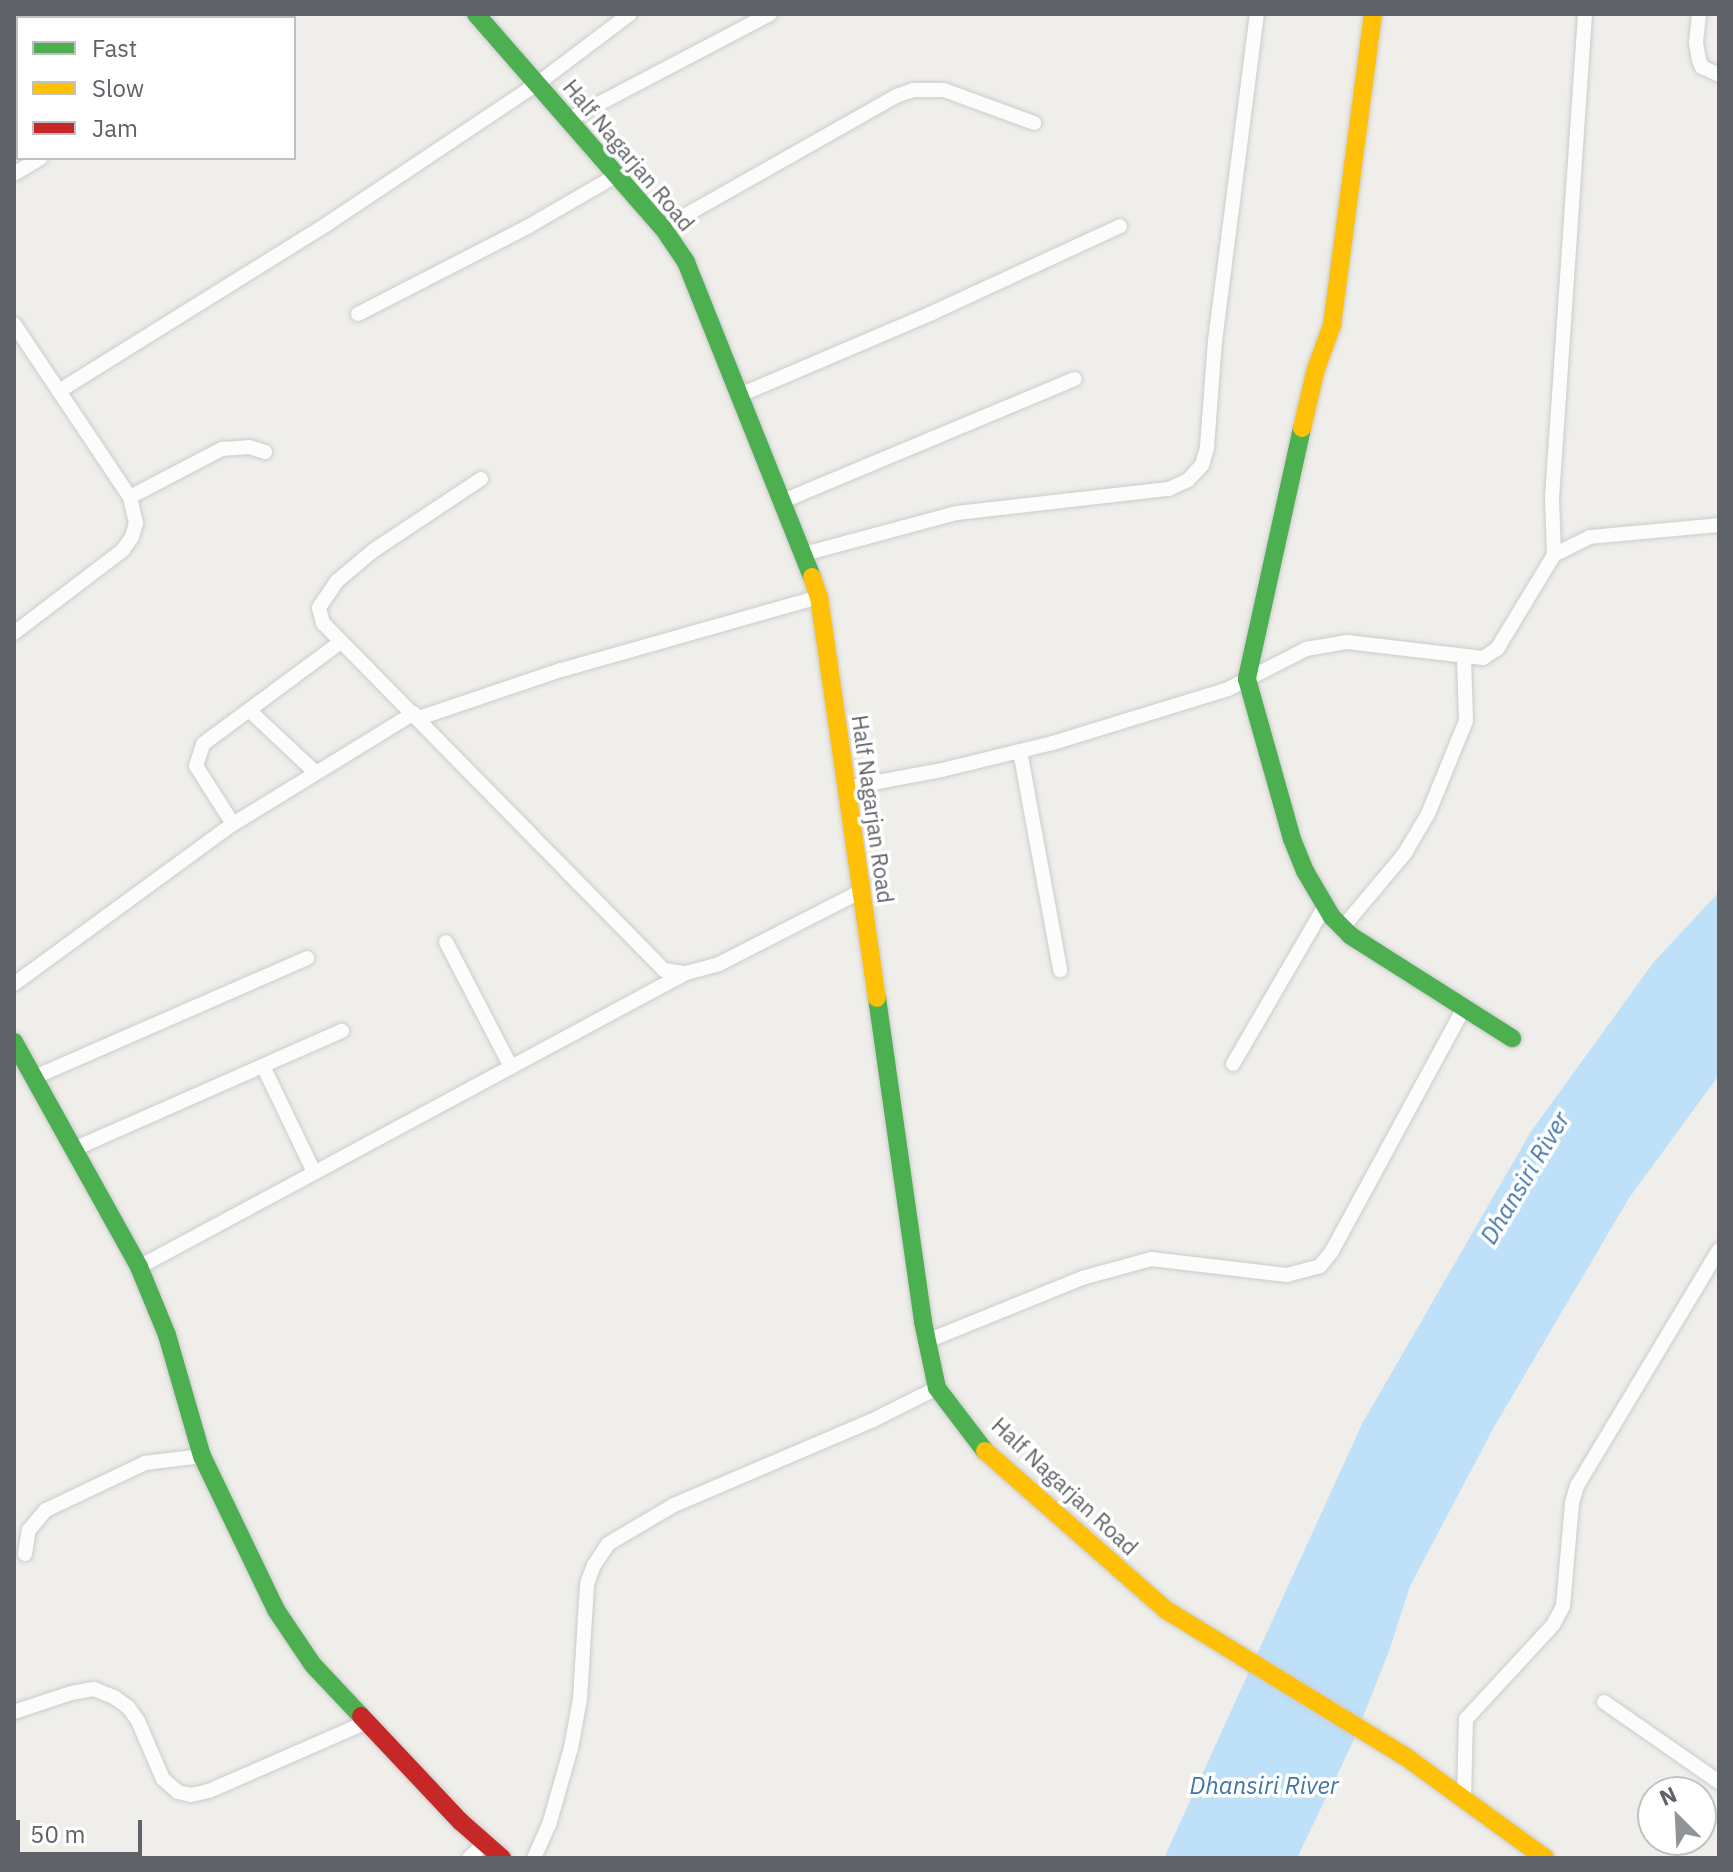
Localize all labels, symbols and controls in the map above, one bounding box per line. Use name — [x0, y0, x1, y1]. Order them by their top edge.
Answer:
legend — [16, 16, 296, 160]
text: Fast — [92, 32, 137, 64]
text: Slow — [92, 72, 144, 104]
street label: Half Nagarjan Road — [558, 74, 700, 236]
text: Jam — [92, 112, 138, 144]
street label: Half Nagarjan Road — [847, 713, 899, 905]
water label: Dhansiri River — [1474, 1107, 1576, 1249]
street label: Half Nagarjan Road — [987, 1412, 1143, 1560]
water label: Dhansiri River — [1190, 1772, 1338, 1800]
north arrow — [1637, 1776, 1717, 1856]
text: N — [1655, 1779, 1681, 1812]
scale bar — [20, 1804, 146, 1854]
text: 50 m — [30, 1818, 85, 1850]

